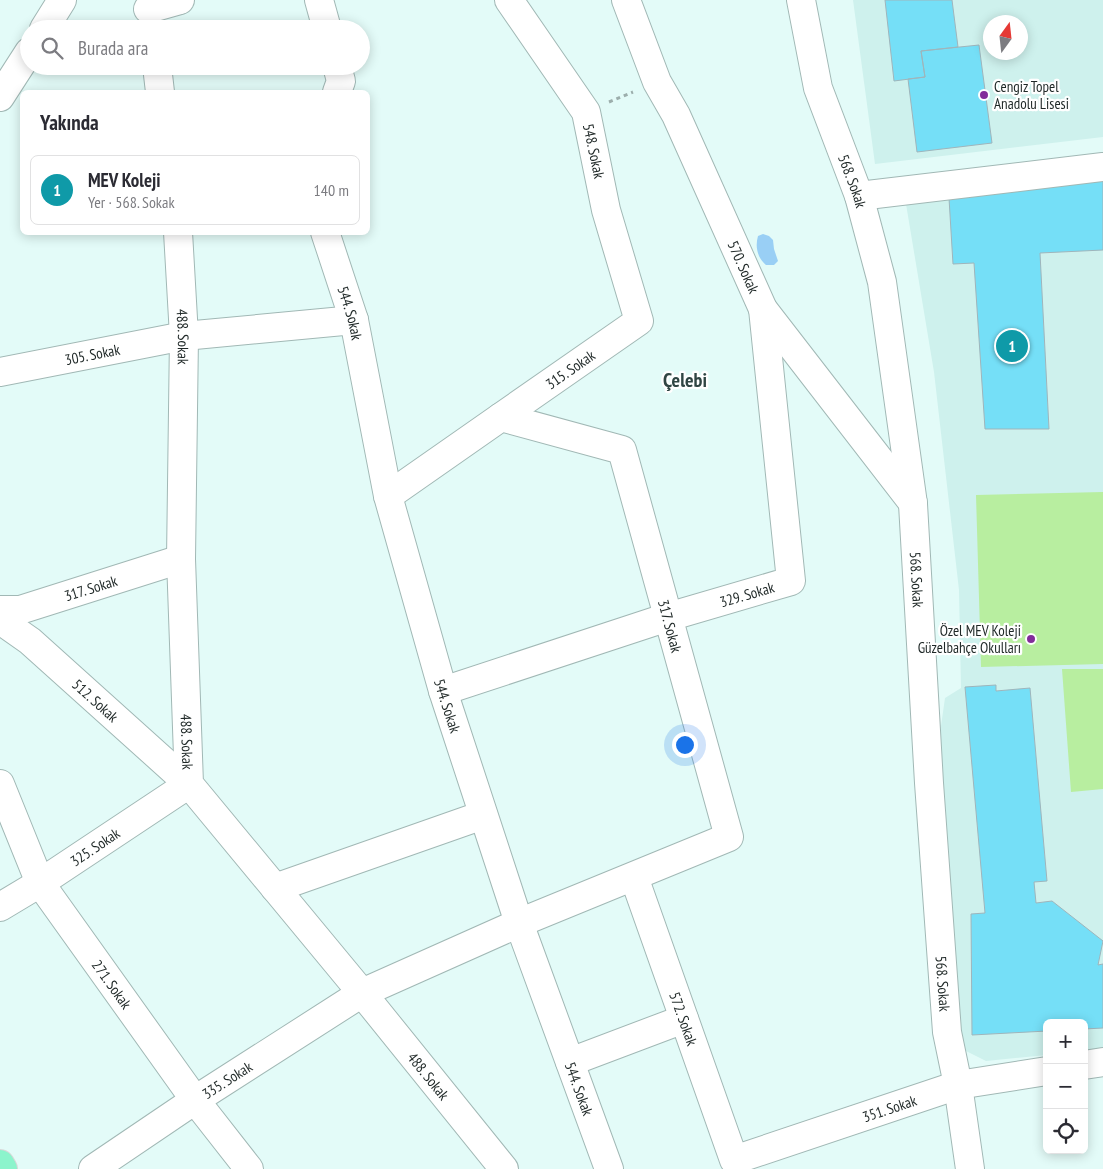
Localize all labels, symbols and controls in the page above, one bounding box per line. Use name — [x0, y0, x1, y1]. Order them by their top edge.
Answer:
north arrow — [983, 15, 1028, 60]
search box — [20, 20, 370, 75]
icon: search — [38, 34, 66, 62]
text: Burada ara — [78, 36, 148, 60]
place label: Cengiz Topel Anadolu Lisesi — [994, 77, 1069, 113]
marker: Cengiz Topel Anadolu Lisesi — [978, 89, 990, 101]
text: Yakında — [40, 109, 99, 136]
street label: 548. Sokak — [579, 122, 609, 180]
street label: 568. Sokak — [834, 151, 871, 210]
text: MEV Koleji — [88, 168, 161, 192]
text: 1 — [53, 180, 61, 200]
text: 140 m — [314, 180, 349, 200]
text: Yer · 568. Sokak — [88, 192, 175, 212]
street label: 570. Sokak — [724, 237, 764, 296]
street label: 544. Sokak — [334, 283, 367, 342]
street label: 488. Sokak — [173, 308, 194, 365]
pin: 1 — [996, 327, 1028, 365]
street label: 305. Sokak — [63, 339, 122, 369]
street label: 315. Sokak — [542, 345, 598, 393]
district label: Çelebi — [663, 367, 707, 393]
street label: 568. Sokak — [906, 551, 928, 608]
street label: 317. Sokak — [62, 570, 120, 605]
street label: 329. Sokak — [717, 577, 776, 611]
street label: 317. Sokak — [654, 597, 686, 655]
place label: Özel MEV Koleji Güzelbahçe Okulları — [918, 621, 1021, 657]
marker: Özel MEV Koleji Güzelbahçe Okulları — [1025, 633, 1037, 645]
street label: 512. Sokak — [69, 674, 123, 726]
street label: 544. Sokak — [430, 676, 466, 735]
street label: 488. Sokak — [177, 713, 198, 770]
your location — [672, 732, 698, 758]
street label: 325. Sokak — [67, 823, 124, 870]
street label: 568. Sokak — [932, 955, 955, 1012]
street label: 271. Sokak — [88, 956, 136, 1012]
street label: 572. Sokak — [666, 989, 702, 1048]
map controls — [1043, 1019, 1088, 1154]
button: + — [1043, 1019, 1088, 1064]
street label: 488. Sokak — [404, 1048, 454, 1104]
street label: 335. Sokak — [198, 1056, 256, 1103]
street label: 544. Sokak — [561, 1059, 598, 1118]
button: − — [1043, 1064, 1088, 1109]
street label: 351. Sokak — [860, 1090, 919, 1126]
button: locate — [1043, 1109, 1088, 1154]

